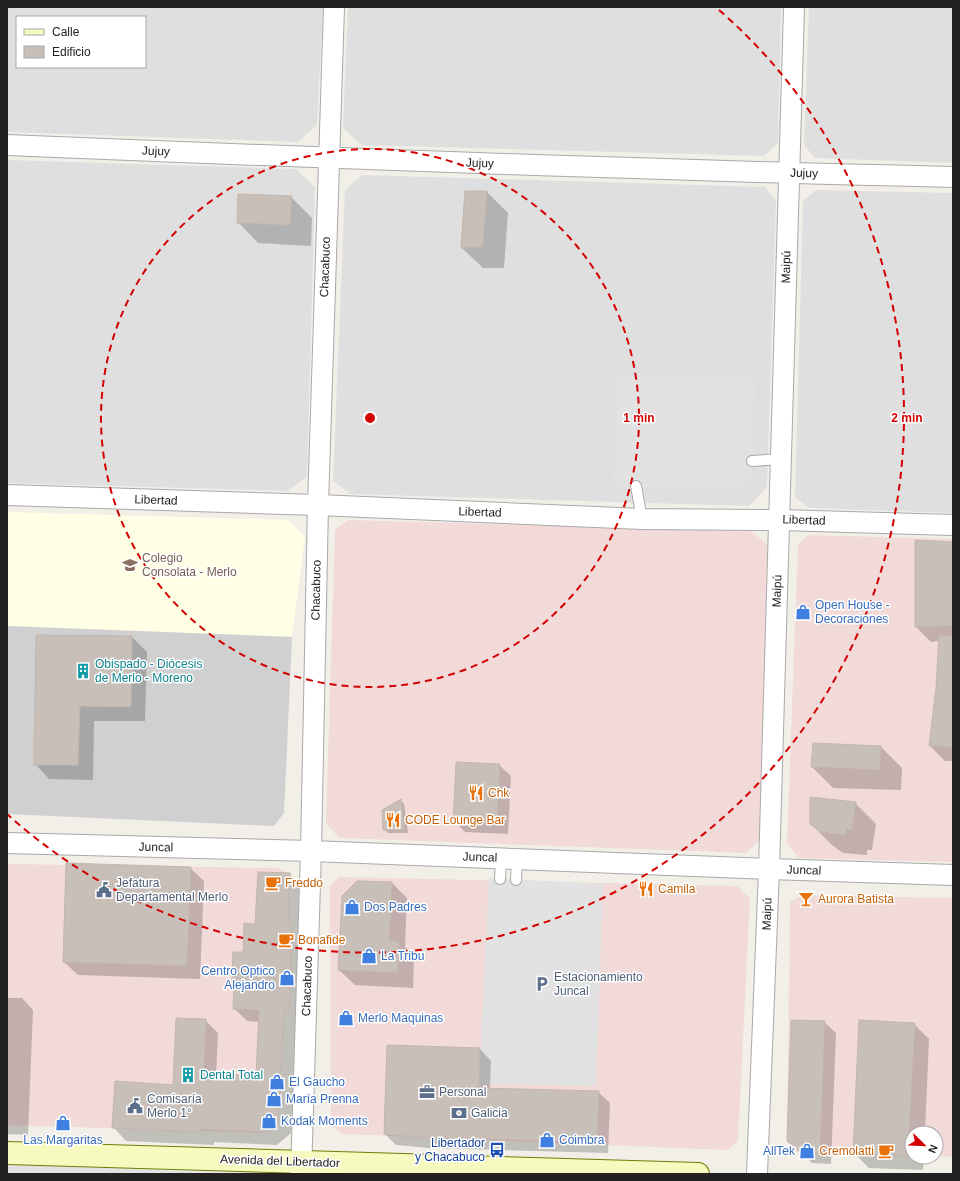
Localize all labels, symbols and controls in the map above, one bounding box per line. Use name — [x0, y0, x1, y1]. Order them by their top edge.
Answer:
legend — [16, 16, 146, 68]
text: Calle — [52, 25, 80, 39]
text: Edificio — [52, 45, 91, 59]
street label: Jujuy — [142, 144, 170, 158]
street label: Jujuy — [466, 156, 494, 170]
street label: Jujuy — [790, 166, 818, 180]
street label: Chacabuco — [317, 236, 333, 298]
street label: Maipú — [779, 251, 793, 283]
centre of rings — [363, 411, 377, 425]
text: 1 min — [623, 411, 655, 425]
text: 2 min — [891, 411, 923, 425]
street label: Libertad — [134, 492, 178, 508]
street label: Libertad — [458, 504, 502, 520]
street label: Libertad — [782, 512, 826, 528]
place label: Colegio Consolata - Merlo — [142, 551, 237, 579]
school or university icon: Colegio Consolata - Merlo — [121, 556, 139, 574]
street label: Chacabuco — [308, 559, 324, 620]
street label: Maipú — [769, 574, 785, 608]
place label: Open House - Decoraciones — [815, 598, 890, 626]
shop icon: Open House - Decoraciones — [794, 603, 812, 621]
place label: Obispado - Diócesis de Merlo - Moreno — [95, 657, 202, 685]
building icon: Obispado - Diócesis de Merlo - Moreno — [74, 662, 92, 680]
restaurant icon: Chk — [467, 784, 485, 802]
place label: Chk — [488, 786, 510, 800]
restaurant icon: CODE Lounge Bar — [384, 811, 402, 829]
place label: CODE Lounge Bar — [405, 813, 505, 827]
street label: Juncal — [139, 840, 173, 854]
street label: Juncal — [462, 849, 498, 865]
street label: Juncal — [786, 862, 822, 878]
cafe icon: Freddo — [264, 874, 282, 892]
place label: Jefatura Departamental Merlo — [116, 876, 228, 904]
place label: Freddo — [285, 876, 323, 890]
restaurant icon: Camila — [637, 880, 655, 898]
public building icon: Jefatura Departamental Merlo — [95, 881, 113, 899]
place label: Camila — [658, 882, 696, 896]
bar icon: Aurora Batista — [797, 890, 815, 908]
place label: Aurora Batista — [818, 892, 894, 906]
street label: Maipú — [759, 897, 775, 931]
shop icon: Dos Padres — [343, 898, 361, 916]
place label: Dos Padres — [364, 900, 427, 914]
cafe icon: Bonafide — [277, 931, 295, 949]
place label: Bonafide — [298, 933, 346, 947]
shop icon: La Tribu — [360, 947, 378, 965]
place label: La Tribu — [381, 949, 424, 963]
street label: Chacabuco — [299, 955, 315, 1017]
place label: Centro Optico Alejandro — [201, 964, 275, 992]
shop icon: Centro Optico Alejandro — [278, 969, 296, 987]
place label: Estacionamiento Juncal — [554, 970, 643, 998]
parking icon: Estacionamiento Juncal — [533, 975, 551, 993]
shop icon: Merlo Maquinas — [337, 1009, 355, 1027]
place label: Merlo Maquinas — [358, 1011, 443, 1025]
building icon: Dental Total — [179, 1066, 197, 1084]
place label: Dental Total — [200, 1068, 263, 1082]
shop icon: El Gaucho — [268, 1073, 286, 1091]
place label: El Gaucho — [289, 1075, 345, 1089]
office icon: Personal — [418, 1083, 436, 1101]
place label: Personal — [439, 1085, 486, 1099]
shop icon: María Prenna — [265, 1090, 283, 1108]
place label: Comisaría Merlo 1° — [147, 1092, 202, 1120]
place label: María Prenna — [286, 1092, 359, 1106]
public building icon: Comisaría Merlo 1° — [126, 1097, 144, 1115]
bank icon: Galicia — [450, 1104, 468, 1122]
place label: Galicia — [471, 1106, 508, 1120]
shop icon: Kodak Moments — [260, 1112, 278, 1130]
shop icon: Las Margaritas — [54, 1114, 72, 1132]
place label: Kodak Moments — [281, 1114, 368, 1128]
north arrow — [904, 1125, 944, 1165]
shop icon: Coimbra — [538, 1131, 556, 1149]
place label: Las Margaritas — [23, 1133, 103, 1147]
place label: Coimbra — [559, 1133, 605, 1147]
place label: Libertador y Chacabuco — [415, 1136, 485, 1164]
bus stop icon: Libertador y Chacabuco — [488, 1141, 506, 1159]
shop icon: AllTek — [798, 1142, 816, 1160]
cafe icon: Cremolatti — [877, 1142, 895, 1160]
text: N — [926, 1143, 940, 1155]
place label: AllTek — [763, 1144, 796, 1158]
place label: Cremolatti — [819, 1144, 874, 1158]
street label: Avenida del Libertador — [220, 1152, 340, 1170]

